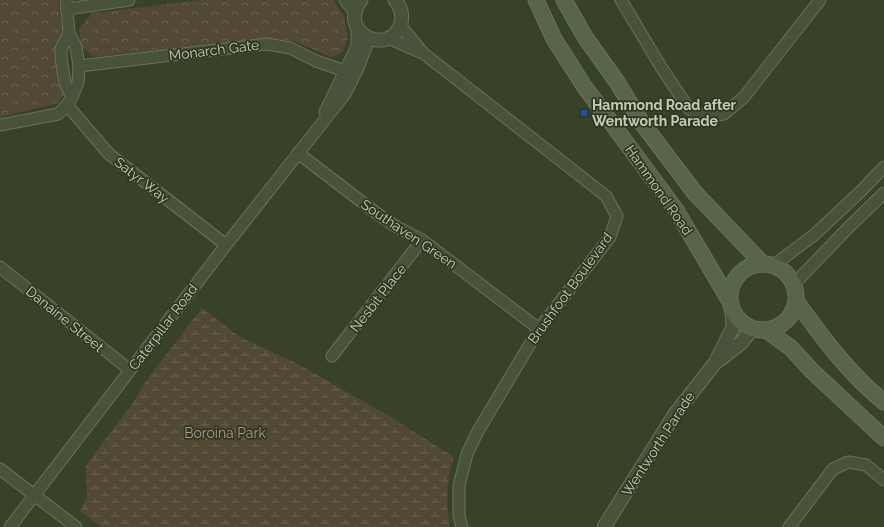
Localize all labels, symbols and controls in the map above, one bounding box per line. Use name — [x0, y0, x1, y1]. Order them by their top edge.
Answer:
street label: Monarch Gate — [168, 37, 260, 63]
place label: Hammond Road after Wentworth Parade — [592, 97, 737, 129]
marker: Hammond Road after Wentworth Parade — [579, 108, 589, 118]
street label: Hammond Road — [622, 142, 696, 238]
street label: Satyr Way — [111, 154, 173, 207]
street label: Southaven Green — [358, 196, 460, 272]
street label: Brushfoot Boulevard — [525, 230, 615, 346]
street label: Nesbit Place — [347, 261, 409, 335]
street label: Caterpillar Road — [125, 281, 201, 373]
street label: Danaine Street — [23, 283, 107, 355]
street label: Wentworth Parade — [618, 389, 698, 499]
park label: Boroina Park — [184, 425, 266, 441]

